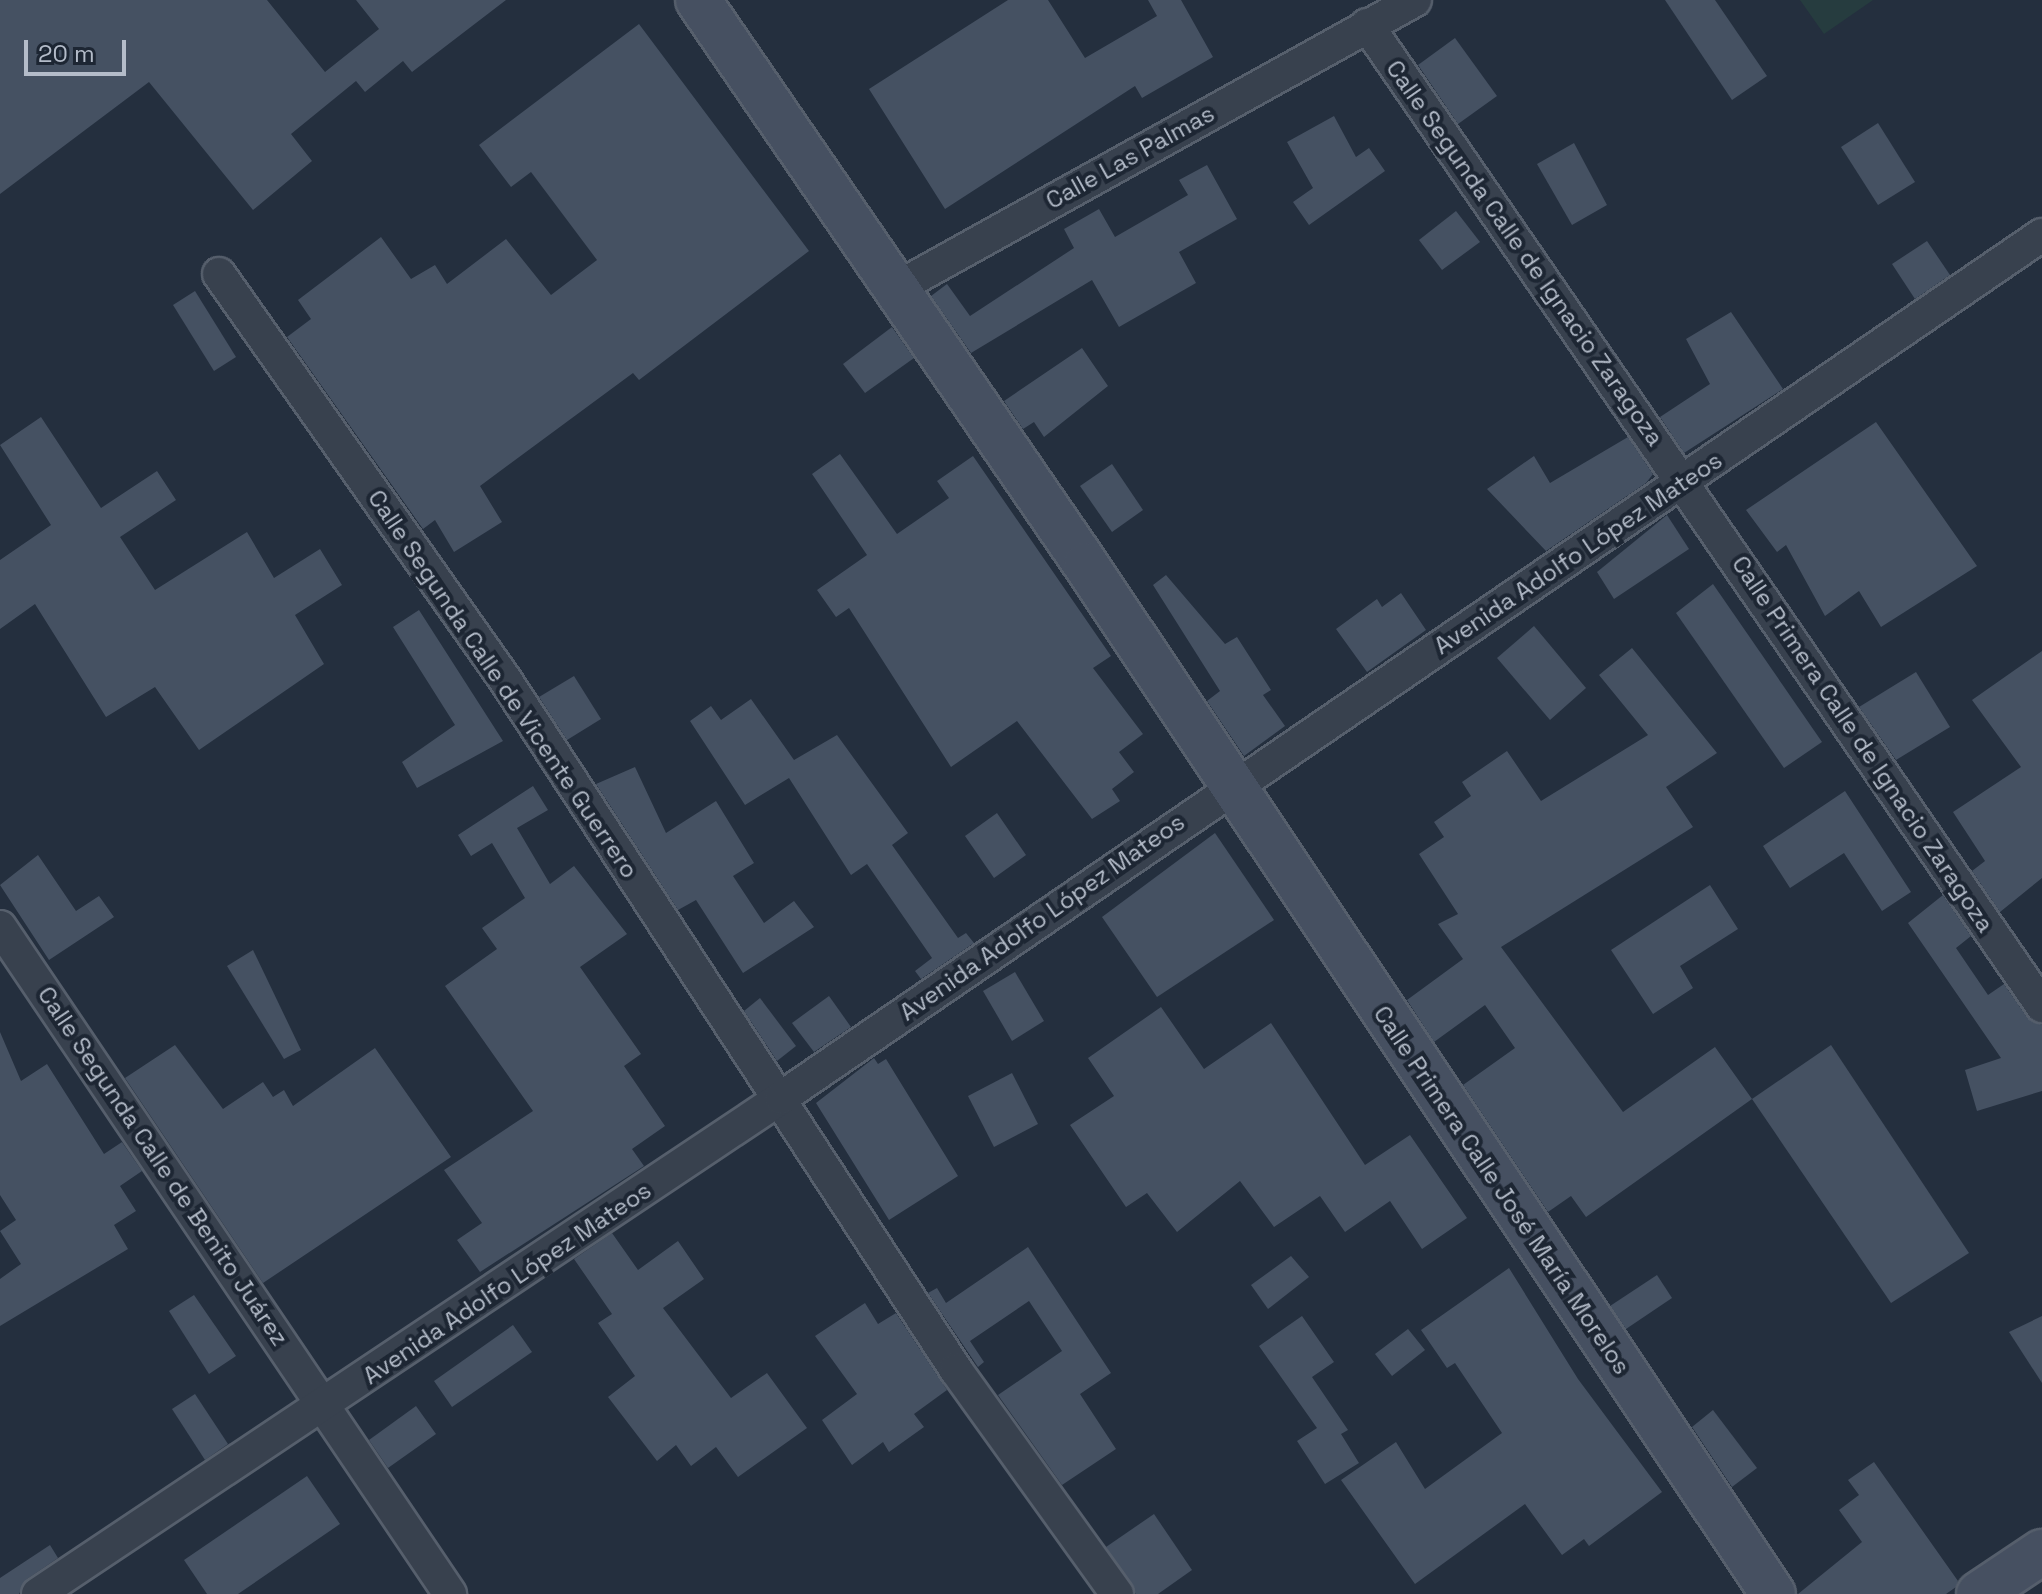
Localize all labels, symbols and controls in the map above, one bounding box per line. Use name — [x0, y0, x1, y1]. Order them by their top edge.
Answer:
scale bar — [28, 24, 130, 74]
text: 20 m — [38, 38, 95, 69]
street label: Calle Segunda Calle de Ignacio Zaragoza — [1380, 55, 1670, 451]
street label: Calle Las Palmas — [1041, 99, 1219, 215]
street label: Avenida Adolfo López Mateos — [1428, 446, 1728, 660]
street label: Calle Segunda Calle de Vicente Guerrero — [362, 484, 644, 884]
street label: Calle Primera Calle de Ignacio Zaragoza — [1726, 550, 2000, 938]
street label: Avenida Adolfo López Mateos — [894, 807, 1190, 1027]
street label: Calle Segunda Calle de Benito Juárez — [32, 981, 294, 1351]
street label: Calle Primera Calle José María Morelos — [1368, 1000, 1636, 1380]
street label: Avenida Adolfo López Mateos — [357, 1176, 657, 1390]

